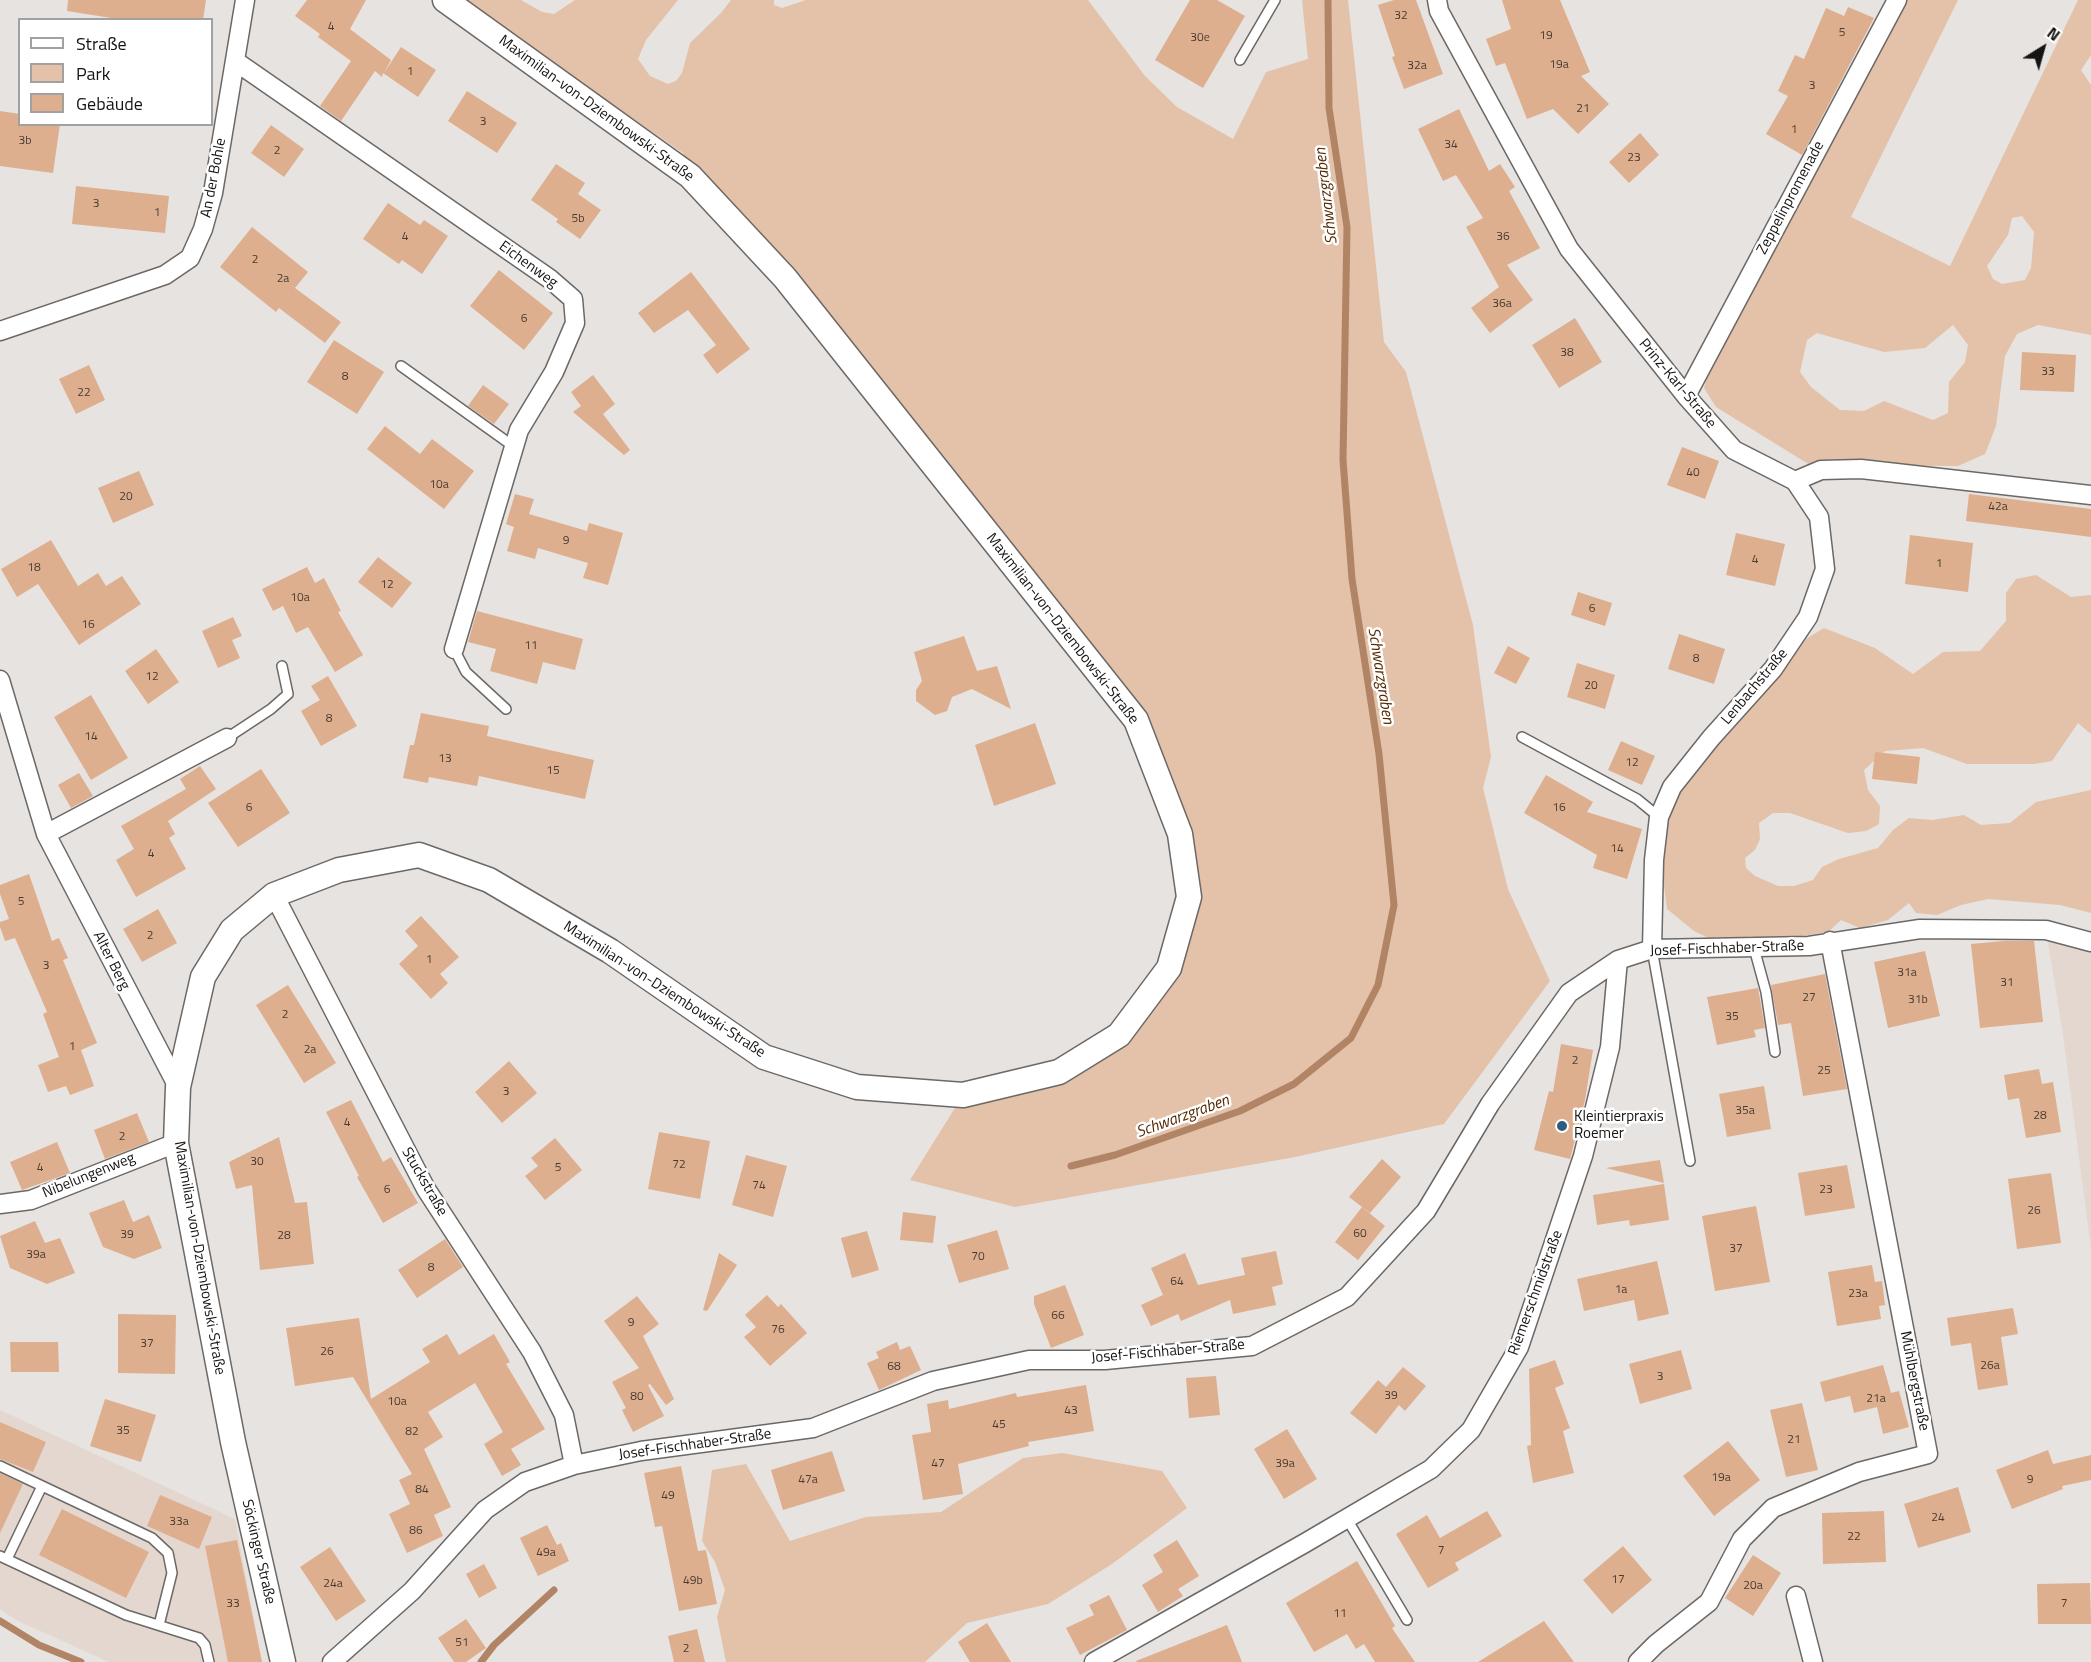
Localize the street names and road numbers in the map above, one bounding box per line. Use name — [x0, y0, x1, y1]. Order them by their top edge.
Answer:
street label: Maximilian-von-Dziembowski-Straße — [495, 32, 697, 186]
street label: An der Bohle — [197, 137, 231, 219]
street label: Zeppelinpromenade — [1754, 138, 1828, 258]
street label: Eichenweg — [495, 238, 561, 292]
street label: Prinz-Karl-Straße — [1634, 336, 1720, 432]
street label: Maximilian-von-Dziembowski-Straße — [982, 530, 1142, 728]
street label: Lenbachstraße — [1718, 645, 1792, 729]
street label: Maximilian-von-Dziembowski-Straße — [560, 918, 768, 1062]
street label: Alter Berg — [89, 929, 133, 993]
street label: Josef-Fischhaber-Straße — [1650, 937, 1804, 961]
street label: Maximilian-von-Dziembowski-Straße — [170, 1140, 228, 1376]
street label: Stuckstraße — [397, 1145, 451, 1219]
street label: Nibelungenweg — [40, 1149, 138, 1203]
street label: Riemerschmidstraße — [1505, 1228, 1567, 1358]
street label: Mühlbergstraße — [1895, 1329, 1933, 1433]
street label: Josef-Fischhaber-Straße — [1090, 1336, 1246, 1368]
street label: Josef-Fischhaber-Straße — [617, 1425, 773, 1465]
street label: Söckinger Straße — [237, 1498, 279, 1606]

